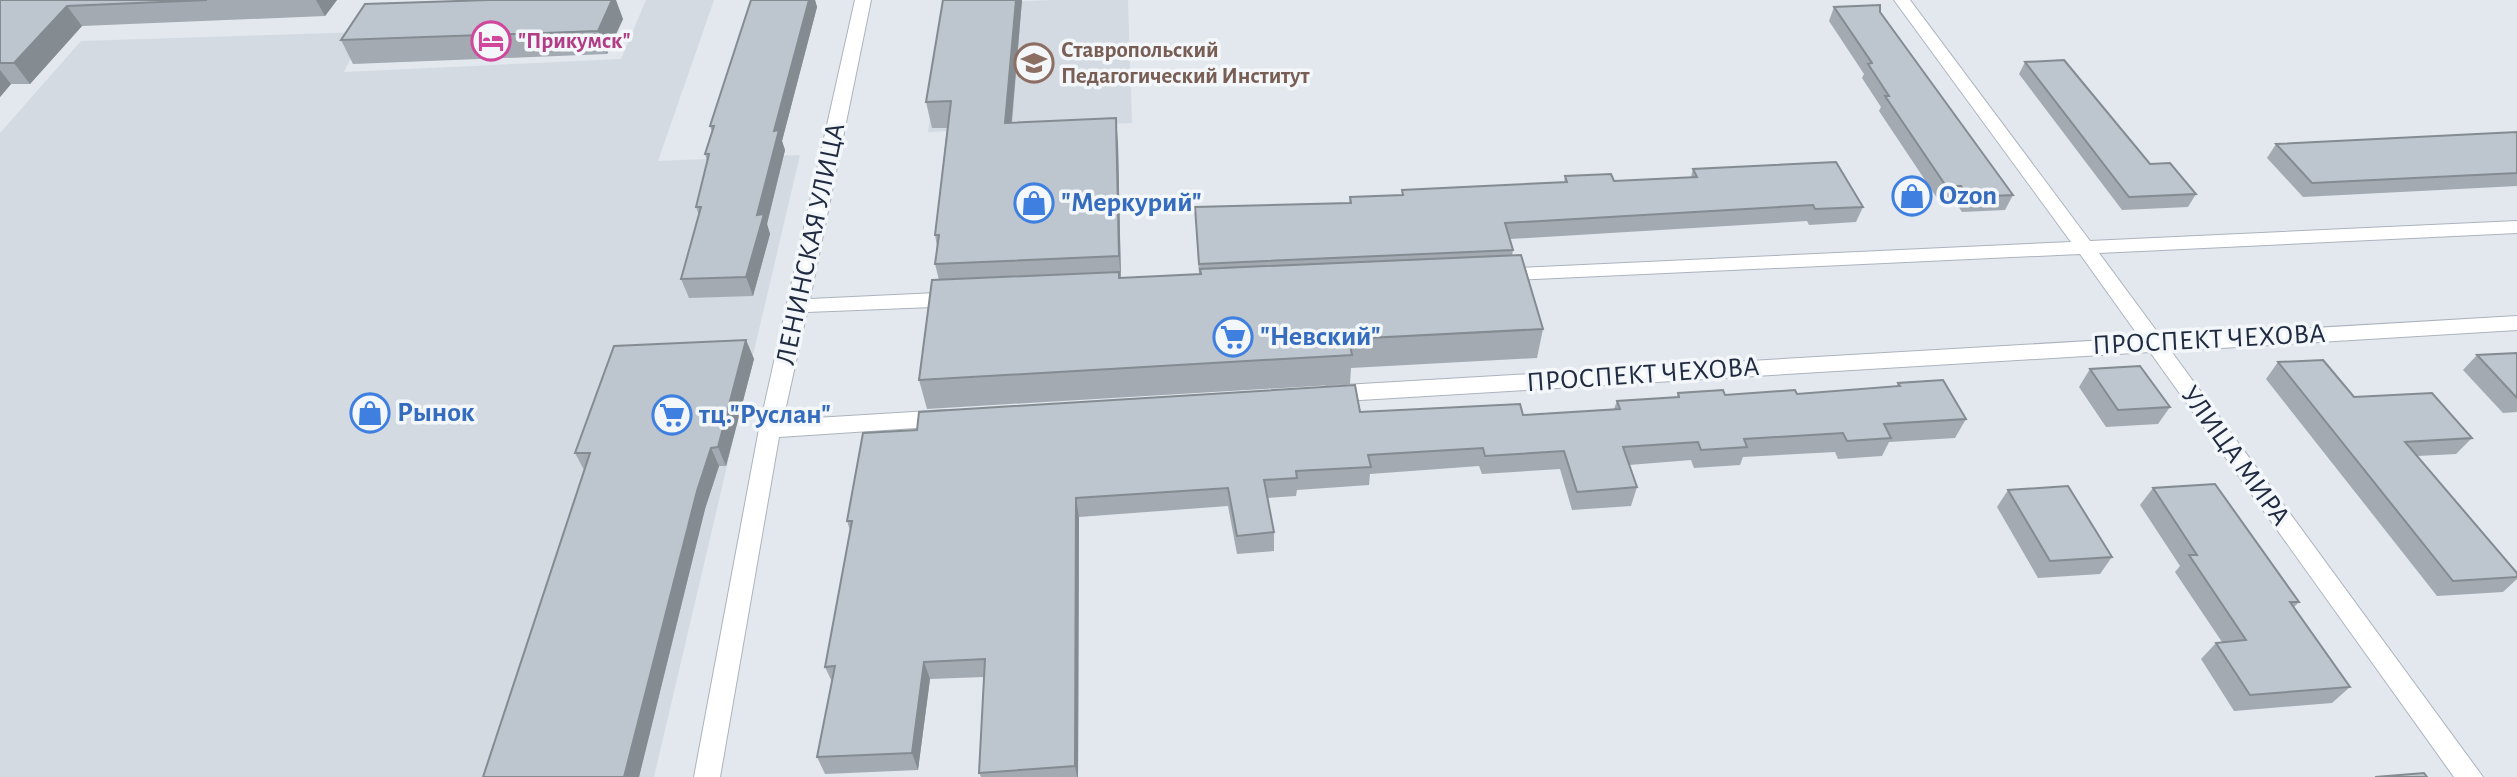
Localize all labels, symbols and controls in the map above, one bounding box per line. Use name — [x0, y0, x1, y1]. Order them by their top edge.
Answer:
hotel icon: "Прикумск" — [470, 20, 512, 62]
place label: "Прикумск" — [518, 30, 631, 53]
place label: Ставропольский Педагогический Институт — [1061, 39, 1310, 88]
school or university icon: Ставропольский Педагогический Институт — [1013, 42, 1055, 84]
street label: ЛЕНИНСКАЯ УЛИЦА — [772, 121, 850, 367]
shop icon: Ozon — [1891, 175, 1933, 217]
shop icon: "Меркурий" — [1013, 182, 1055, 224]
place label: Ozon — [1939, 182, 1997, 210]
place label: "Меркурий" — [1061, 189, 1202, 217]
supermarket icon: "Невский" — [1212, 316, 1254, 358]
street label: ПРОСПЕКТ ЧЕХОВА — [2092, 320, 2326, 360]
place label: "Невский" — [1260, 323, 1381, 351]
street label: ПРОСПЕКТ ЧЕХОВА — [1526, 353, 1760, 397]
street label: УЛИЦА МИРА — [2175, 381, 2295, 531]
shop icon: Рынок — [349, 392, 391, 434]
supermarket icon: тц."Руслан" — [651, 394, 693, 436]
place label: Рынок — [397, 399, 475, 427]
place label: тц."Руслан" — [698, 401, 831, 429]

